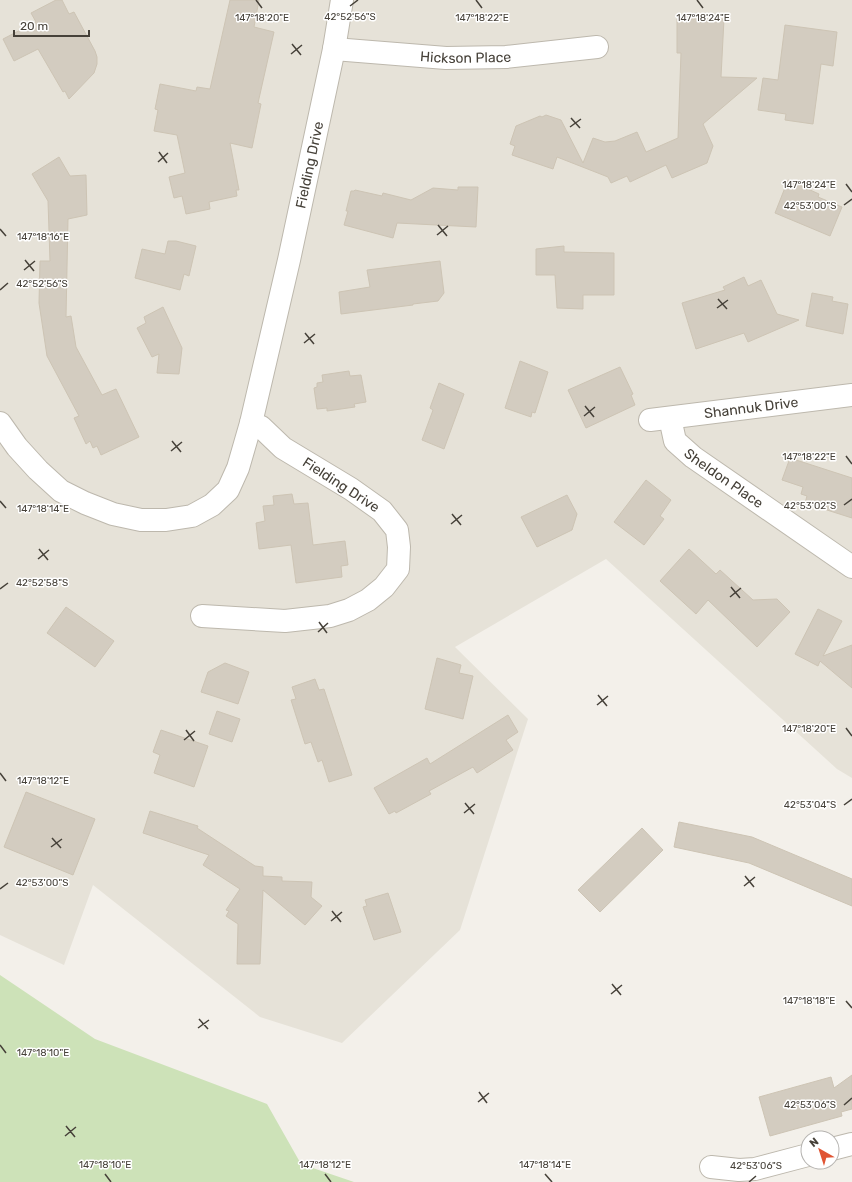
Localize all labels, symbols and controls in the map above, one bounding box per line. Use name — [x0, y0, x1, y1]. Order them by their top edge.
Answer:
text: 42°52'56"S — [324, 11, 376, 23]
scale bar — [14, 12, 89, 38]
text: 147°18'20"E — [235, 12, 289, 24]
text: 147°18'22"E — [455, 12, 509, 24]
text: 147°18'24"E — [676, 12, 730, 24]
text: 20 m — [20, 19, 48, 33]
street label: Hickson Place — [420, 47, 512, 67]
street label: Fielding Drive — [292, 120, 327, 210]
text: 147°18'24"E — [782, 179, 836, 191]
text: 42°53'00"S — [784, 200, 836, 212]
text: 147°18'16"E — [17, 231, 69, 243]
text: 42°52'56"S — [16, 278, 68, 290]
street label: Shannuk Drive — [703, 393, 799, 422]
street label: Sheldon Place — [681, 445, 767, 512]
text: 147°18'22"E — [782, 451, 836, 463]
street label: Fielding Drive — [299, 454, 383, 516]
text: 42°53'02"S — [784, 500, 836, 512]
text: 147°18'14"E — [17, 503, 69, 515]
text: 42°52'58"S — [16, 577, 68, 589]
text: 147°18'20"E — [782, 723, 836, 735]
text: 147°18'12"E — [17, 775, 69, 787]
text: 42°53'04"S — [784, 799, 836, 811]
text: 42°53'00"S — [16, 877, 68, 889]
text: 147°18'18"E — [783, 995, 835, 1007]
text: 147°18'10"E — [17, 1047, 69, 1059]
text: 42°53'06"S — [784, 1099, 836, 1111]
north arrow — [800, 1130, 840, 1170]
text: N — [807, 1135, 821, 1150]
text: 147°18'10"E — [79, 1159, 131, 1171]
text: 147°18'12"E — [299, 1159, 351, 1171]
text: 147°18'14"E — [519, 1159, 571, 1171]
text: 42°53'06"S — [730, 1160, 782, 1172]

